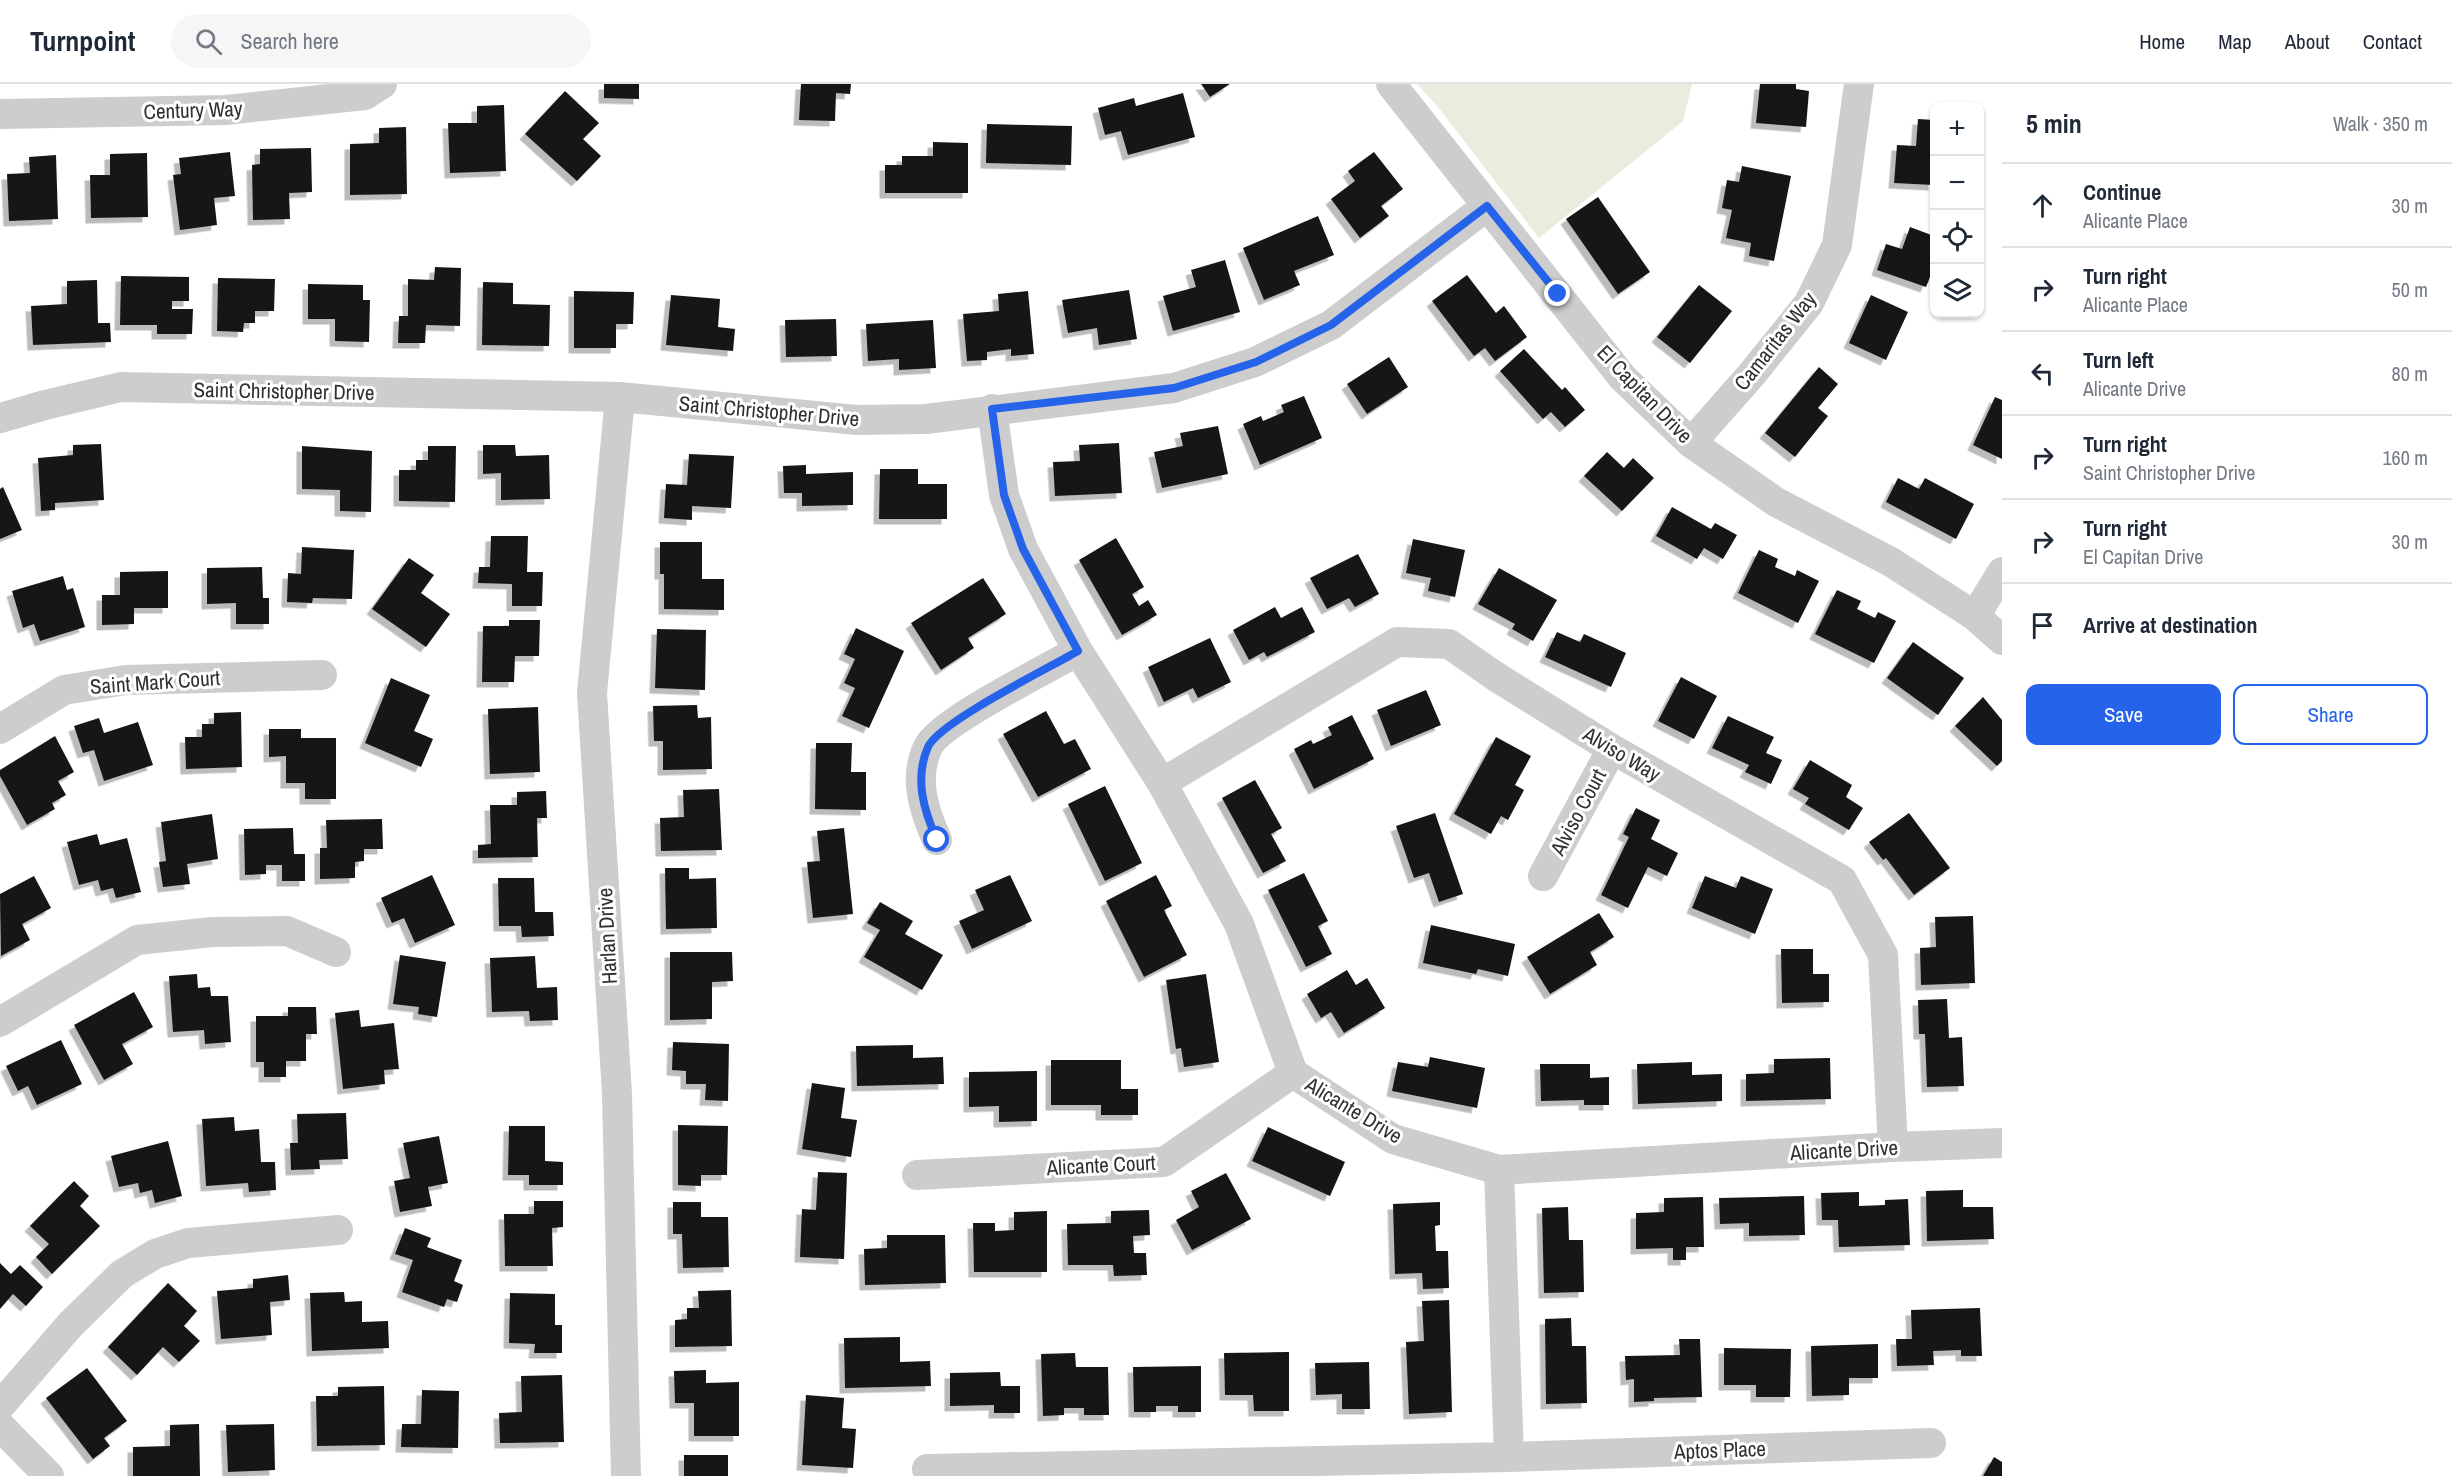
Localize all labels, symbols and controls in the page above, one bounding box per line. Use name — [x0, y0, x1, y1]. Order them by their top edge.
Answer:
search box — [171, 14, 591, 68]
text: Turnpoint — [30, 22, 135, 60]
icon: search — [192, 25, 225, 58]
text: Search here — [240, 26, 339, 56]
text: Home — [2139, 27, 2185, 56]
text: Map — [2218, 27, 2252, 56]
text: About — [2285, 27, 2330, 56]
text: Contact — [2363, 27, 2422, 56]
street label: Century Way — [143, 94, 243, 126]
map controls — [1930, 102, 1984, 318]
button: + — [1930, 102, 1984, 156]
text: 5 min — [2026, 106, 2082, 141]
text: Walk · 350 m — [2333, 110, 2428, 137]
button: − — [1930, 156, 1984, 210]
text: Continue — [2083, 177, 2161, 207]
icon: ahead — [2026, 189, 2059, 222]
text: 30 m — [2392, 192, 2428, 219]
text: Alicante Place — [2083, 207, 2188, 234]
button: locate — [1930, 210, 1984, 264]
text: Turn right — [2083, 261, 2167, 291]
button: layers — [1930, 264, 1984, 318]
icon: right — [2026, 273, 2059, 306]
text: 50 m — [2392, 276, 2428, 303]
route end — [1544, 280, 1570, 306]
street label: Camaritas Way — [1727, 285, 1823, 396]
text: Alicante Place — [2083, 291, 2188, 318]
street label: El Capitan Drive — [1591, 338, 1699, 450]
text: Turn left — [2083, 345, 2154, 375]
icon: left — [2026, 357, 2059, 390]
text: 80 m — [2392, 360, 2428, 387]
street label: Saint Christopher Drive — [193, 375, 375, 407]
text: Alicante Drive — [2083, 375, 2186, 402]
street label: Saint Christopher Drive — [678, 389, 860, 433]
text: Turn right — [2083, 429, 2167, 459]
icon: right — [2026, 441, 2059, 474]
text: 160 m — [2382, 444, 2428, 471]
text: Saint Christopher Drive — [2083, 459, 2255, 486]
text: Turn right — [2083, 513, 2167, 543]
icon: right — [2026, 525, 2059, 558]
text: 30 m — [2392, 528, 2428, 555]
text: El Capitan Drive — [2083, 543, 2203, 570]
icon: arrive — [2026, 609, 2059, 642]
text: Arrive at destination — [2083, 610, 2257, 640]
street label: Saint Mark Court — [89, 663, 221, 701]
button: Save — [2026, 684, 2221, 745]
button: Share — [2233, 684, 2428, 745]
street label: Alviso Way — [1577, 719, 1666, 789]
street label: Alviso Court — [1543, 764, 1613, 861]
route start — [923, 826, 949, 852]
street label: Harlan Drive — [590, 887, 624, 985]
street label: Alicante Drive — [1299, 1069, 1408, 1150]
street label: Alicante Drive — [1788, 1133, 1899, 1167]
street label: Alicante Court — [1045, 1148, 1156, 1182]
street label: Aptos Place — [1673, 1434, 1766, 1466]

